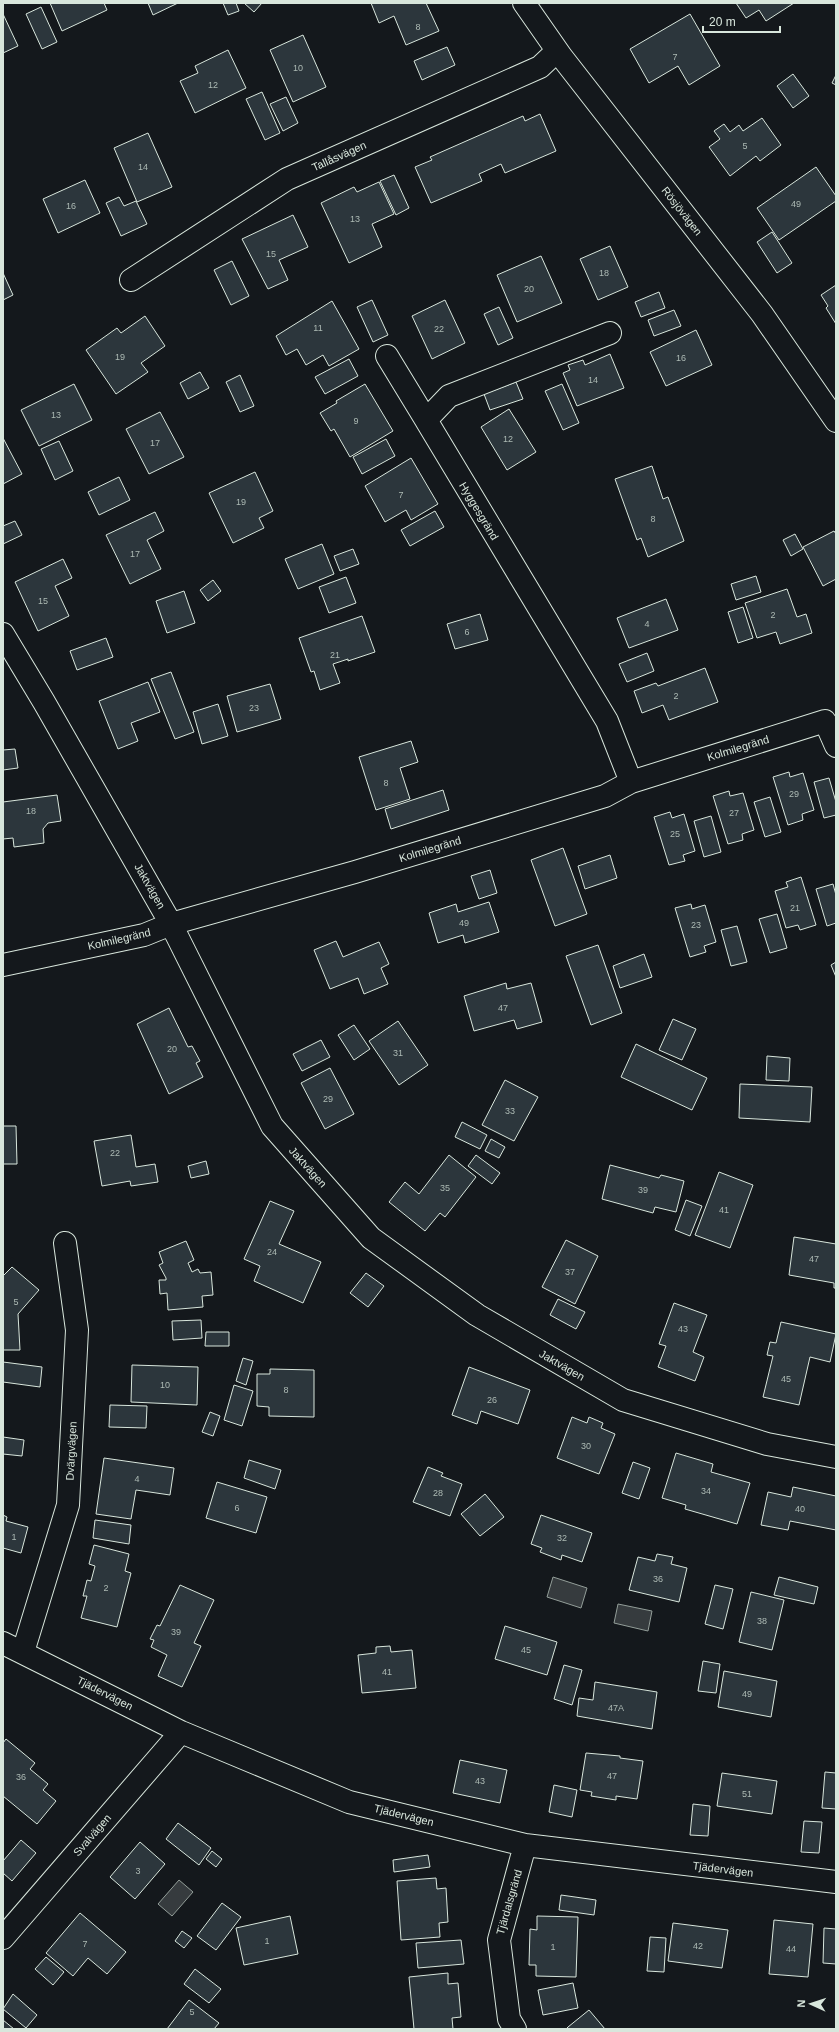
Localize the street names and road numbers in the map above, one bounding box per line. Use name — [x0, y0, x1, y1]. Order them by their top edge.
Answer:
street label: Tallåsvägen — [310, 139, 368, 173]
street label: Rösjövägen — [659, 184, 705, 238]
street label: Hyggesgränd — [457, 480, 501, 542]
street label: Kolmilegränd — [706, 733, 770, 763]
street label: Kolmilegränd — [398, 834, 462, 864]
street label: Jaktvägen — [132, 861, 168, 911]
street label: Kolmilegränd — [86, 926, 152, 952]
street label: Jaktvägen — [287, 1144, 329, 1190]
street label: Jaktvägen — [537, 1347, 587, 1383]
street label: Dvärgvägen — [63, 1421, 79, 1481]
street label: Tjädervägen — [75, 1674, 135, 1712]
street label: Tjädervägen — [373, 1802, 435, 1828]
street label: Svalvägen — [71, 1812, 113, 1858]
street label: Tjädervägen — [692, 1859, 754, 1879]
street label: Tjärdalsgränd — [494, 1868, 524, 1936]

